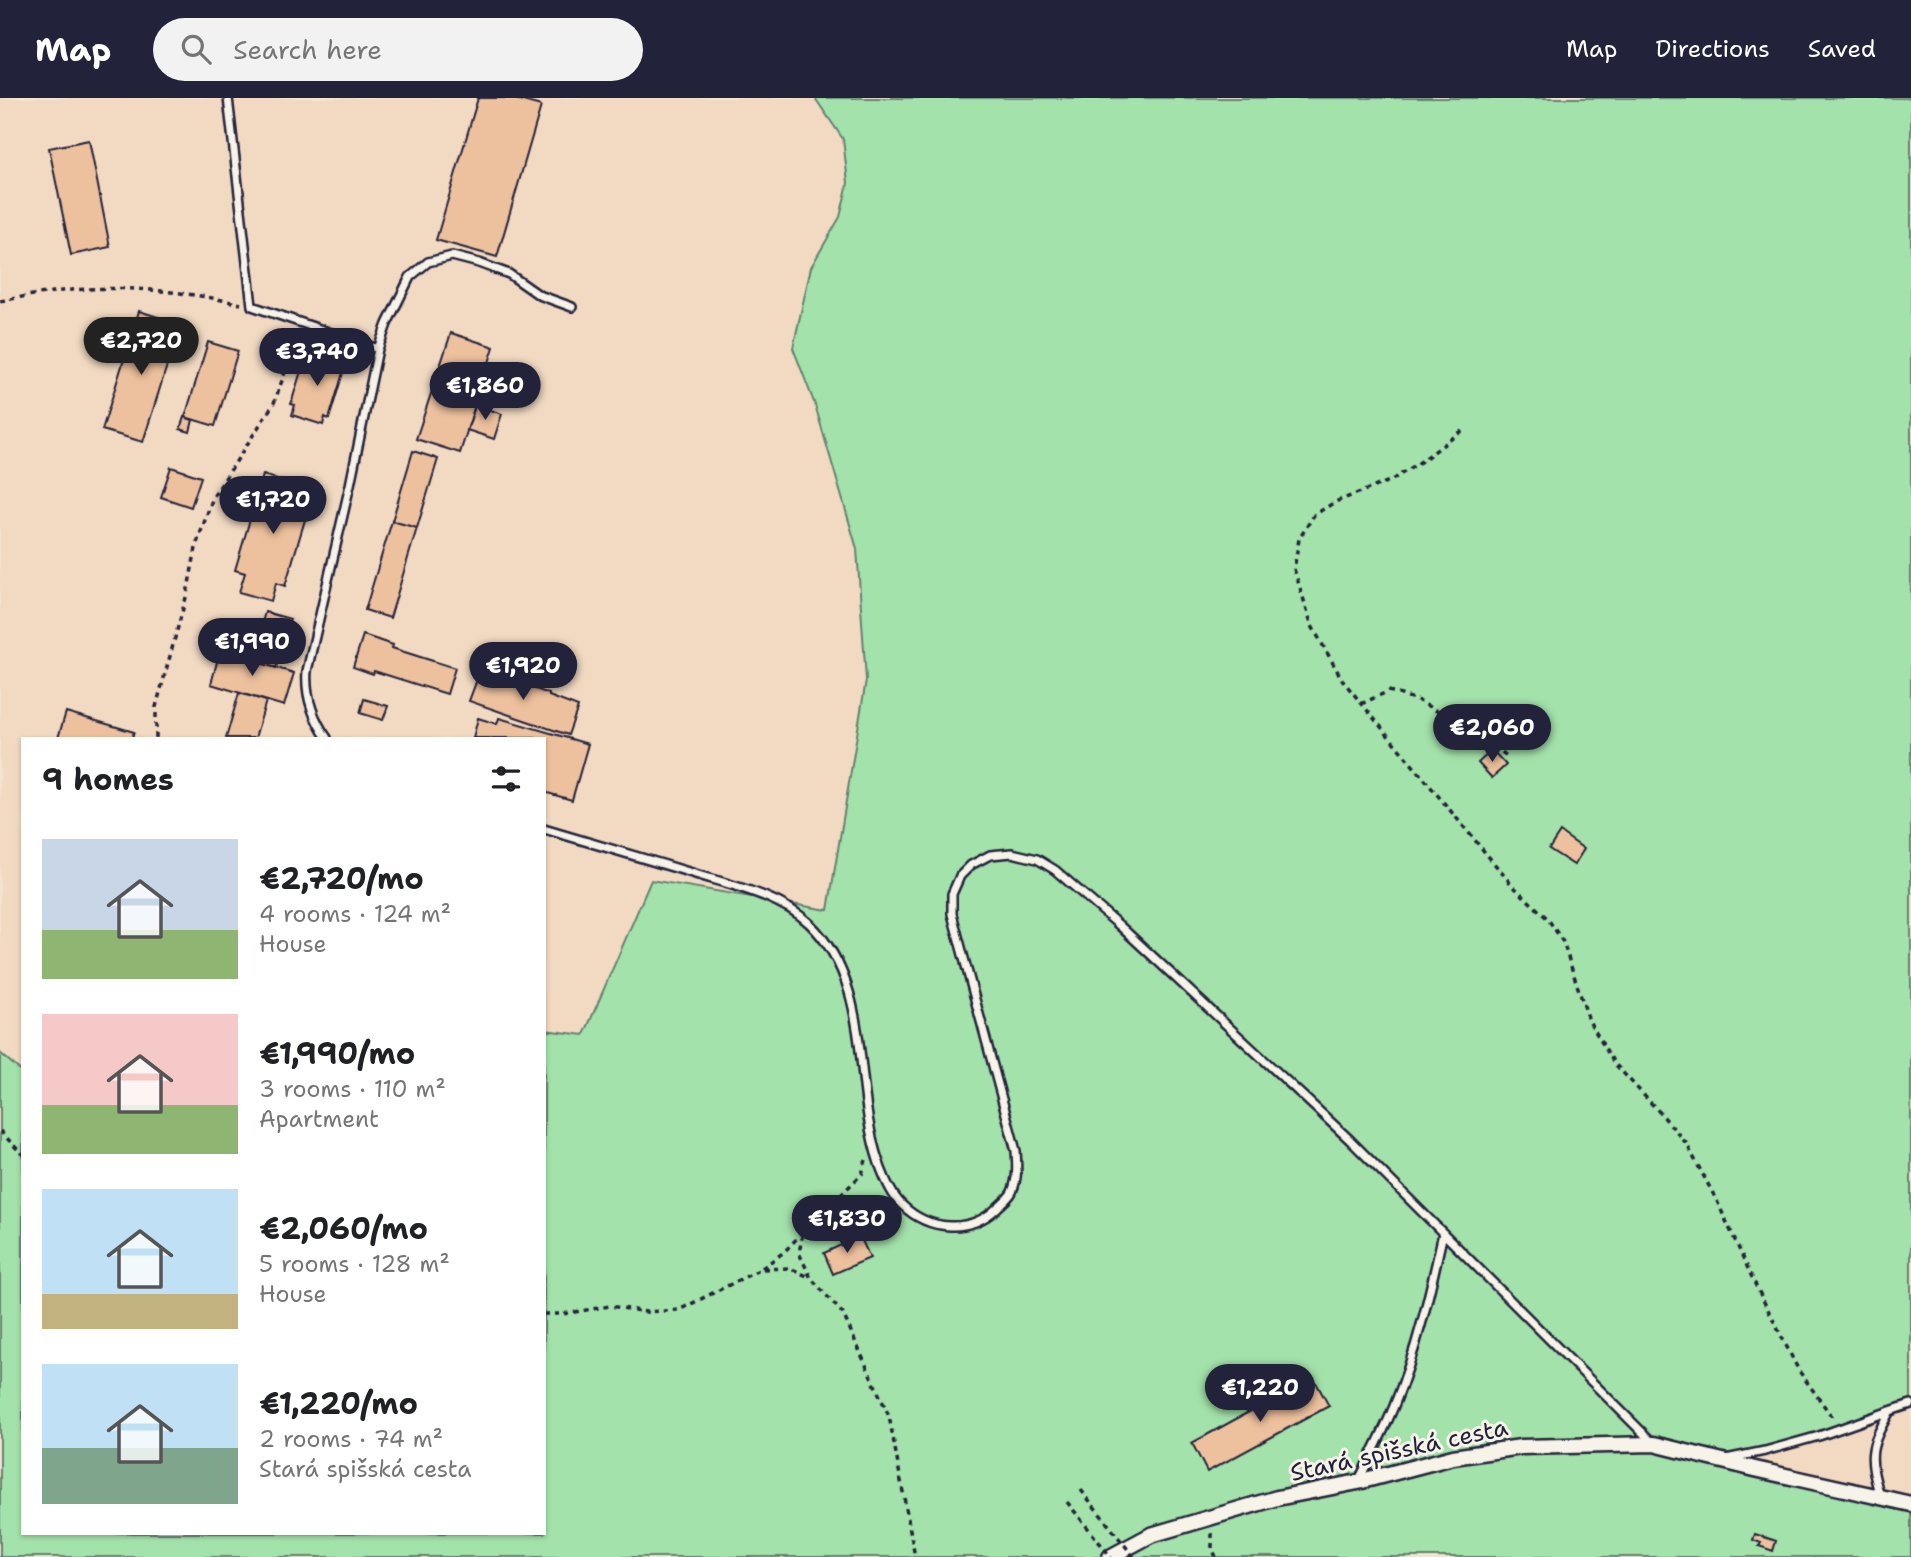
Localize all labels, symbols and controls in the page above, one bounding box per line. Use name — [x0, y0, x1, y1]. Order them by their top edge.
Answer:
search box — [153, 18, 643, 81]
text: Map — [35, 27, 111, 72]
icon: search — [177, 30, 215, 68]
text: Search here — [233, 32, 382, 67]
text: Map — [1566, 33, 1617, 65]
text: Directions — [1655, 33, 1770, 65]
text: Saved — [1808, 33, 1876, 65]
pin: €2,720 — [84, 317, 198, 377]
text: €2,720 — [100, 325, 182, 355]
pin: €3,740 — [260, 328, 374, 388]
text: €3,740 — [275, 336, 359, 366]
pin: €1,860 — [428, 362, 542, 422]
text: €1,860 — [446, 370, 524, 400]
pin: €1,720 — [216, 476, 330, 536]
text: €1,720 — [235, 484, 311, 514]
pin: €1,990 — [195, 618, 309, 678]
text: €1,990 — [214, 626, 290, 656]
pin: €1,920 — [466, 642, 580, 702]
text: €1,920 — [485, 650, 561, 680]
pin: €2,060 — [1435, 704, 1549, 764]
text: €2,060 — [1449, 712, 1535, 742]
text: 9 homes — [42, 759, 174, 800]
icon: filters — [487, 760, 525, 798]
text: €2,720/mo — [259, 858, 424, 899]
icon: home — [98, 867, 182, 951]
text: 4 rooms · 124 m² — [259, 899, 451, 929]
text: House — [259, 929, 327, 959]
text: €1,990/mo — [259, 1033, 415, 1074]
icon: home — [98, 1042, 182, 1126]
text: 3 rooms · 110 m² — [259, 1074, 446, 1104]
text: Apartment — [259, 1104, 379, 1134]
pin: €1,830 — [790, 1196, 904, 1255]
text: €1,830 — [808, 1203, 886, 1233]
text: €2,060/mo — [259, 1208, 428, 1249]
icon: home — [98, 1217, 182, 1301]
text: 5 rooms · 128 m² — [259, 1249, 450, 1279]
text: House — [259, 1279, 327, 1309]
pin: €1,220 — [1203, 1364, 1317, 1424]
text: €1,220 — [1221, 1372, 1299, 1402]
text: €1,220/mo — [259, 1383, 418, 1424]
icon: home — [98, 1392, 182, 1476]
street label: Stará spišská cesta — [1287, 1411, 1511, 1489]
text: 2 rooms · 74 m² — [259, 1424, 443, 1454]
text: Stará spišská cesta — [259, 1454, 472, 1484]

